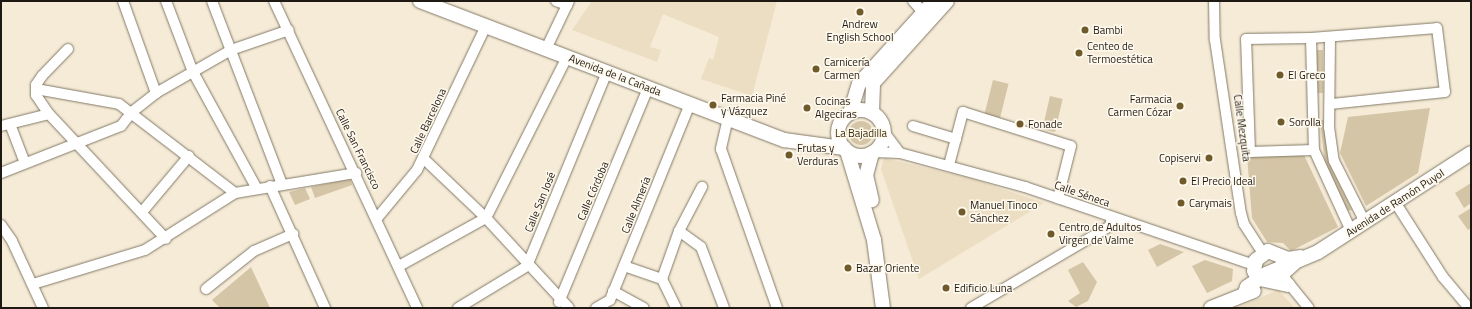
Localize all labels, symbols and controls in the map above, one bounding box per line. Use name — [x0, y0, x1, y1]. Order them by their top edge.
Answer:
marker: Andrew English School — [855, 7, 865, 17]
place label: Andrew English School — [827, 18, 893, 44]
place label: Bambi — [1093, 23, 1123, 37]
marker: Bambi — [1080, 25, 1090, 35]
place label: Centeo de Termoestética — [1087, 40, 1153, 66]
marker: Centeo de Termoestética — [1074, 48, 1084, 58]
street label: Avenida de la Cañada — [567, 51, 663, 99]
place label: Carnicería Carmen — [824, 56, 870, 82]
marker: Carnicería Carmen — [811, 64, 821, 74]
place label: El Greco — [1288, 68, 1326, 82]
marker: El Greco — [1275, 70, 1285, 80]
street label: Calle Barcelona — [407, 86, 449, 156]
place label: Farmacia Piné y Vázquez — [721, 92, 786, 118]
place label: Farmacia Carmen Cózar — [1108, 93, 1172, 119]
street label: Calle Mezquita — [1231, 94, 1253, 162]
place label: Cocinas Algeciras — [815, 95, 857, 121]
marker: Farmacia Piné y Vázquez — [708, 100, 718, 110]
marker: Farmacia Carmen Cózar — [1175, 101, 1185, 111]
marker: Cocinas Algeciras — [802, 103, 812, 113]
street label: Calle San Francisco — [333, 107, 383, 191]
place label: Sorolla — [1289, 115, 1321, 129]
place label: Fonade — [1028, 117, 1062, 131]
marker: Sorolla — [1276, 117, 1286, 127]
marker: Fonade — [1015, 119, 1025, 129]
park label: La Bajadilla — [835, 126, 887, 140]
place label: Frutas y Verduras — [797, 142, 838, 168]
marker: Frutas y Verduras — [784, 150, 794, 160]
place label: Copiservi — [1159, 151, 1201, 165]
marker: Copiservi — [1204, 153, 1214, 163]
street label: Calle Córdoba — [575, 160, 611, 222]
street label: Avenida de Ramón Puyol — [1343, 166, 1447, 240]
street label: Calle San José — [522, 170, 558, 234]
place label: El Precio Ideal — [1191, 174, 1255, 188]
street label: Calle Almería — [619, 175, 653, 235]
marker: El Precio Ideal — [1178, 176, 1188, 186]
street label: Calle Séneca — [1053, 178, 1111, 210]
place label: Carymais — [1189, 196, 1232, 210]
marker: Carymais — [1176, 198, 1186, 208]
place label: Manuel Tinoco Sánchez — [970, 199, 1037, 225]
marker: Manuel Tinoco Sánchez — [957, 207, 967, 217]
place label: Centro de Adultos Virgen de Valme — [1059, 221, 1141, 247]
marker: Centro de Adultos Virgen de Valme — [1046, 229, 1056, 239]
place label: Bazar Oriente — [856, 261, 919, 275]
marker: Bazar Oriente — [843, 263, 853, 273]
place label: Edificio Luna — [954, 281, 1012, 295]
marker: Edificio Luna — [941, 283, 951, 293]

